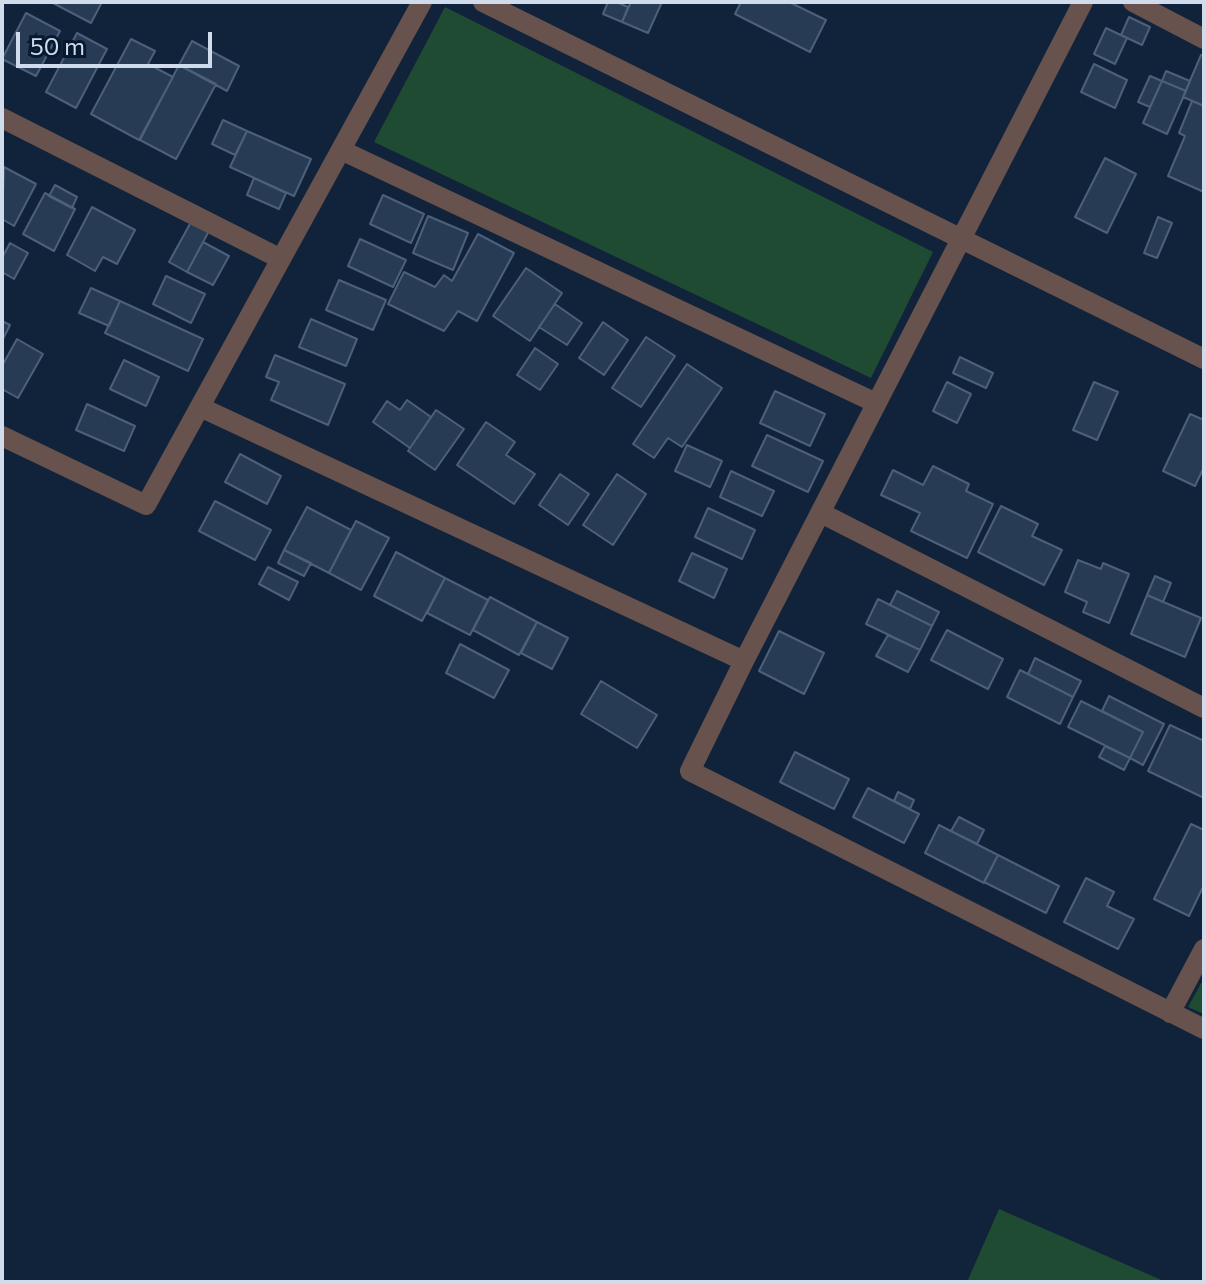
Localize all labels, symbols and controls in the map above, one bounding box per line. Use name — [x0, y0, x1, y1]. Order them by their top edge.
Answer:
scale bar — [20, 16, 216, 66]
text: 50 m — [30, 31, 85, 60]

